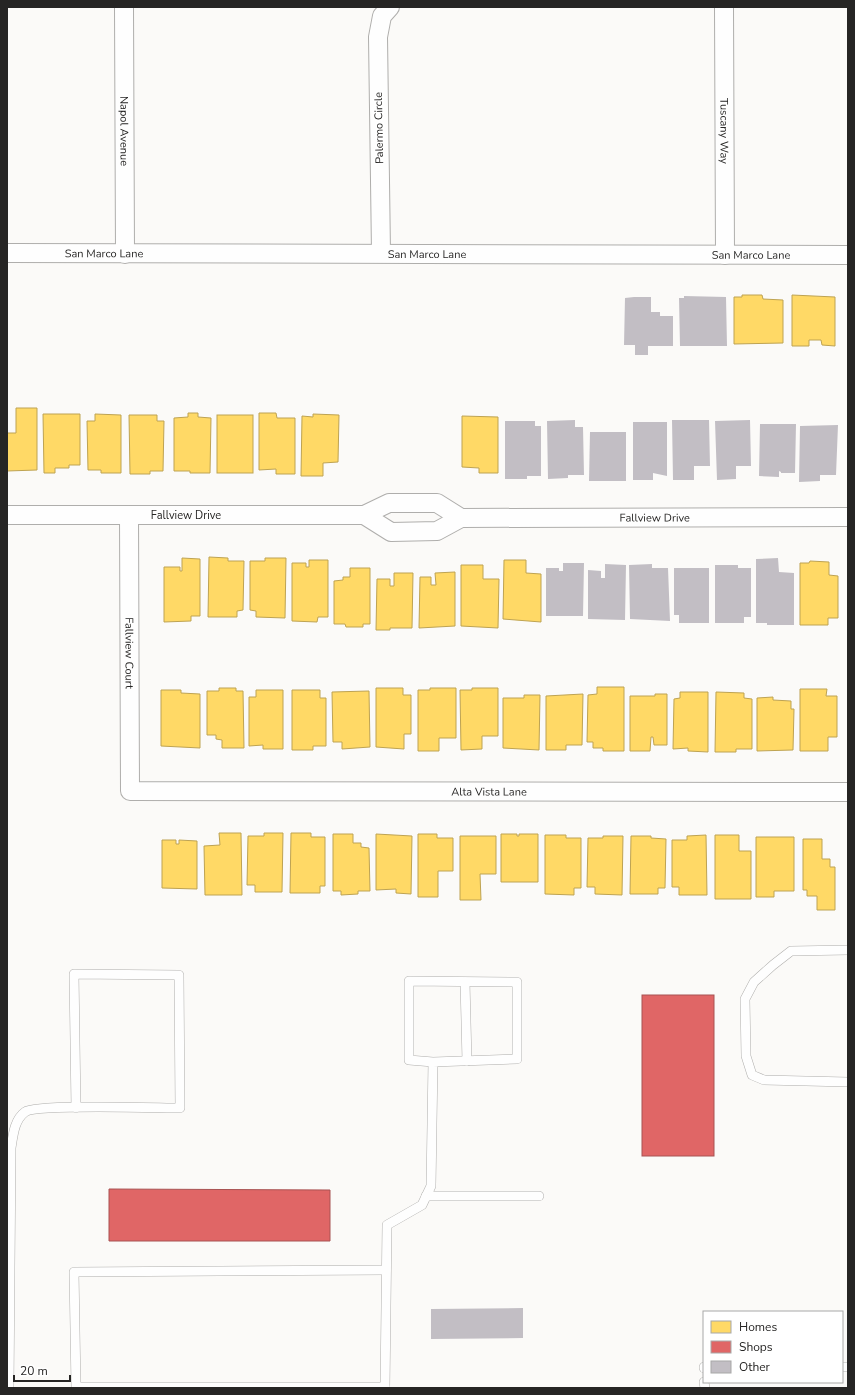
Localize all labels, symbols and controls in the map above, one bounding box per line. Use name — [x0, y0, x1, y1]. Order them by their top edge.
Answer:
street label: Palermo Circle — [371, 92, 387, 164]
street label: Napol Avenue — [117, 96, 132, 166]
street label: Tuscany Way — [717, 98, 732, 164]
street label: San Marco Lane — [65, 246, 144, 261]
street label: San Marco Lane — [388, 246, 467, 262]
street label: San Marco Lane — [712, 247, 791, 262]
street label: Fallview Drive — [151, 508, 221, 523]
street label: Fallview Drive — [620, 510, 690, 525]
street label: Fallview Court — [122, 617, 137, 689]
street label: Alta Vista Lane — [451, 784, 527, 799]
legend — [703, 1311, 843, 1383]
text: Homes — [739, 1319, 777, 1335]
text: Shops — [739, 1339, 773, 1355]
scale bar — [14, 1357, 70, 1383]
text: Other — [739, 1359, 771, 1375]
text: 20 m — [20, 1363, 48, 1379]

